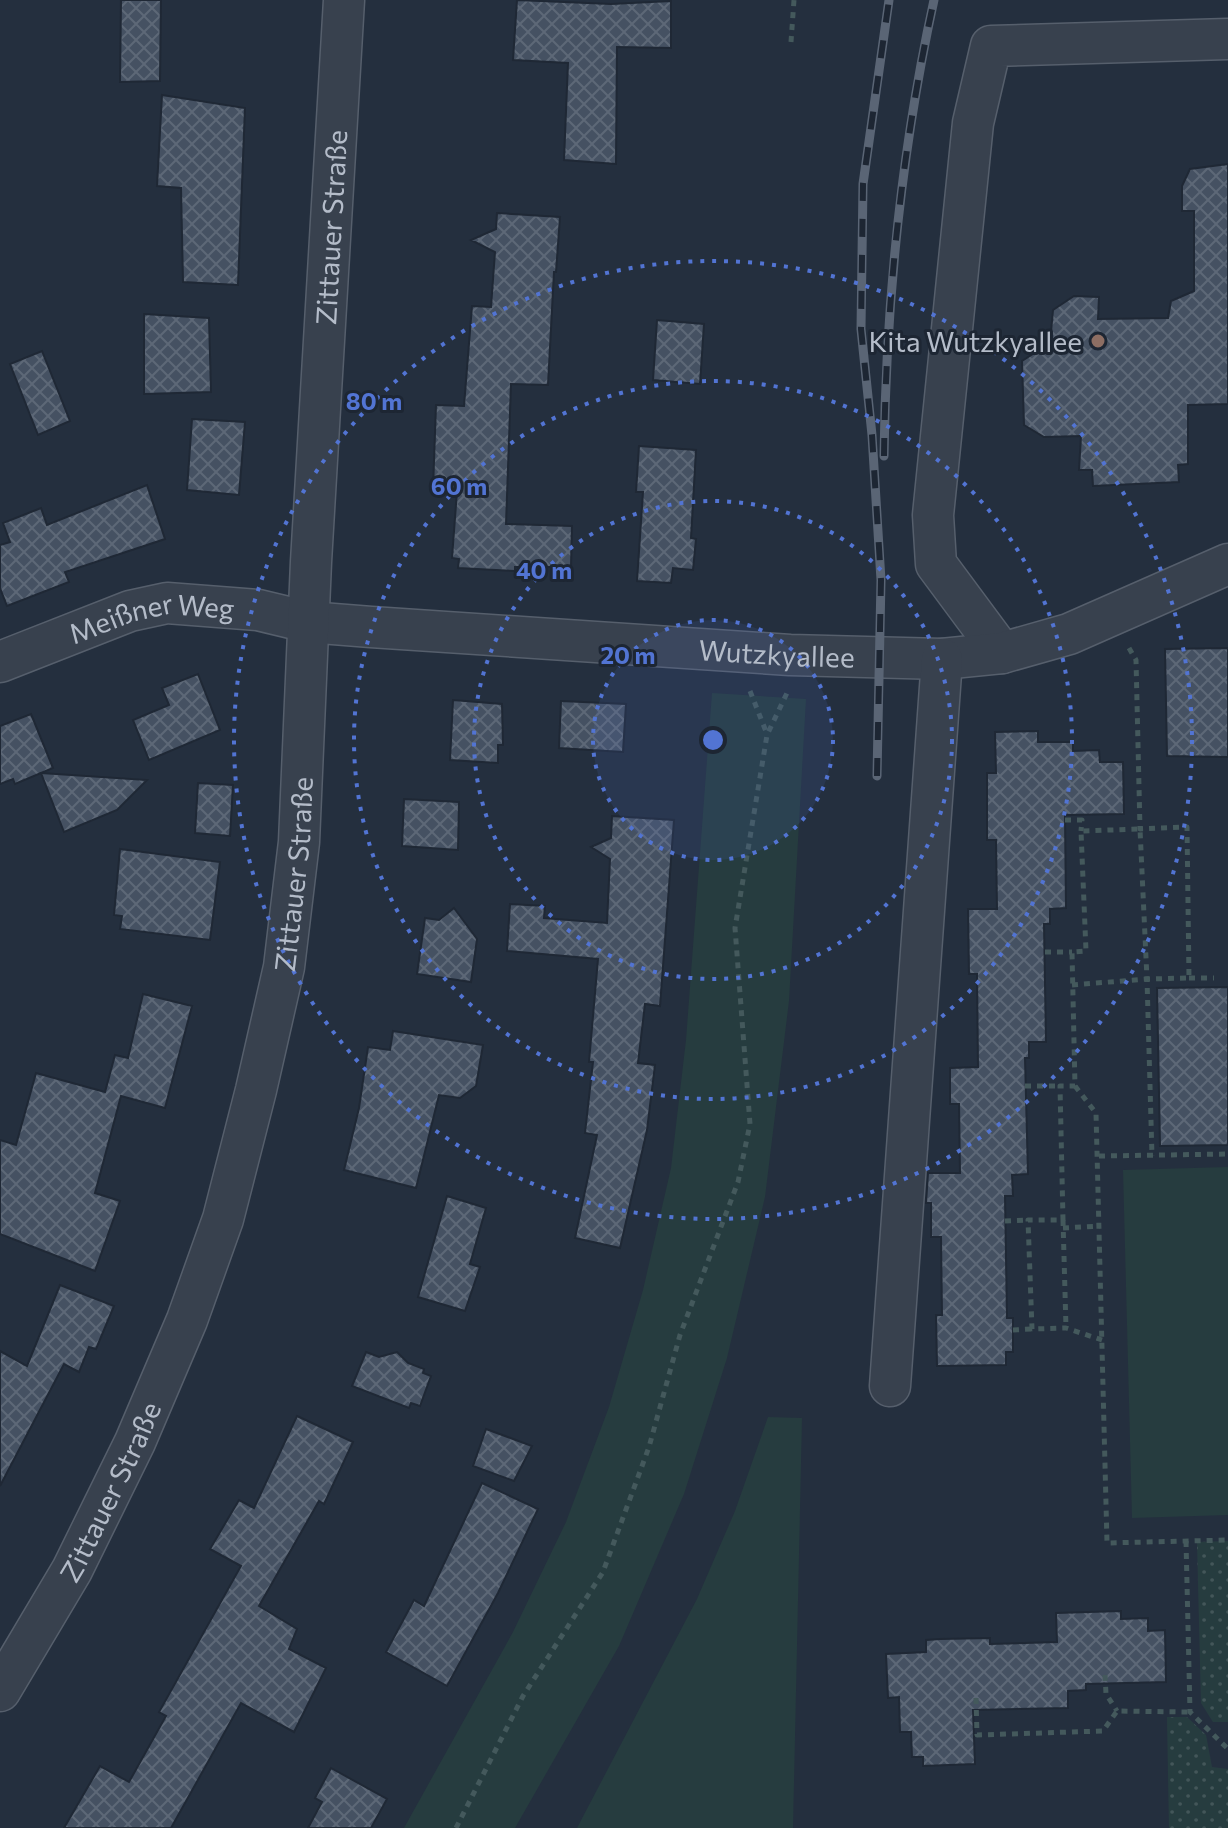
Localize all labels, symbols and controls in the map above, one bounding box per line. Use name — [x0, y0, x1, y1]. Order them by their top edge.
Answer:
street label: Zittauer Straße — [308, 129, 353, 326]
place label: Kita Wutzkyallee — [869, 324, 1082, 358]
marker: Kita Wutzkyallee — [1089, 332, 1107, 350]
text: 80 m — [346, 386, 402, 415]
text: 60 m — [431, 471, 487, 500]
text: 40 m — [516, 555, 572, 584]
street label: Meißner Weg — [64, 585, 235, 650]
street label: Wutzkyallee — [698, 632, 855, 674]
text: 20 m — [601, 640, 655, 669]
centre of rings — [699, 726, 727, 754]
street label: Zittauer Straße — [267, 776, 319, 973]
street label: Zittauer Straße — [52, 1396, 167, 1588]

